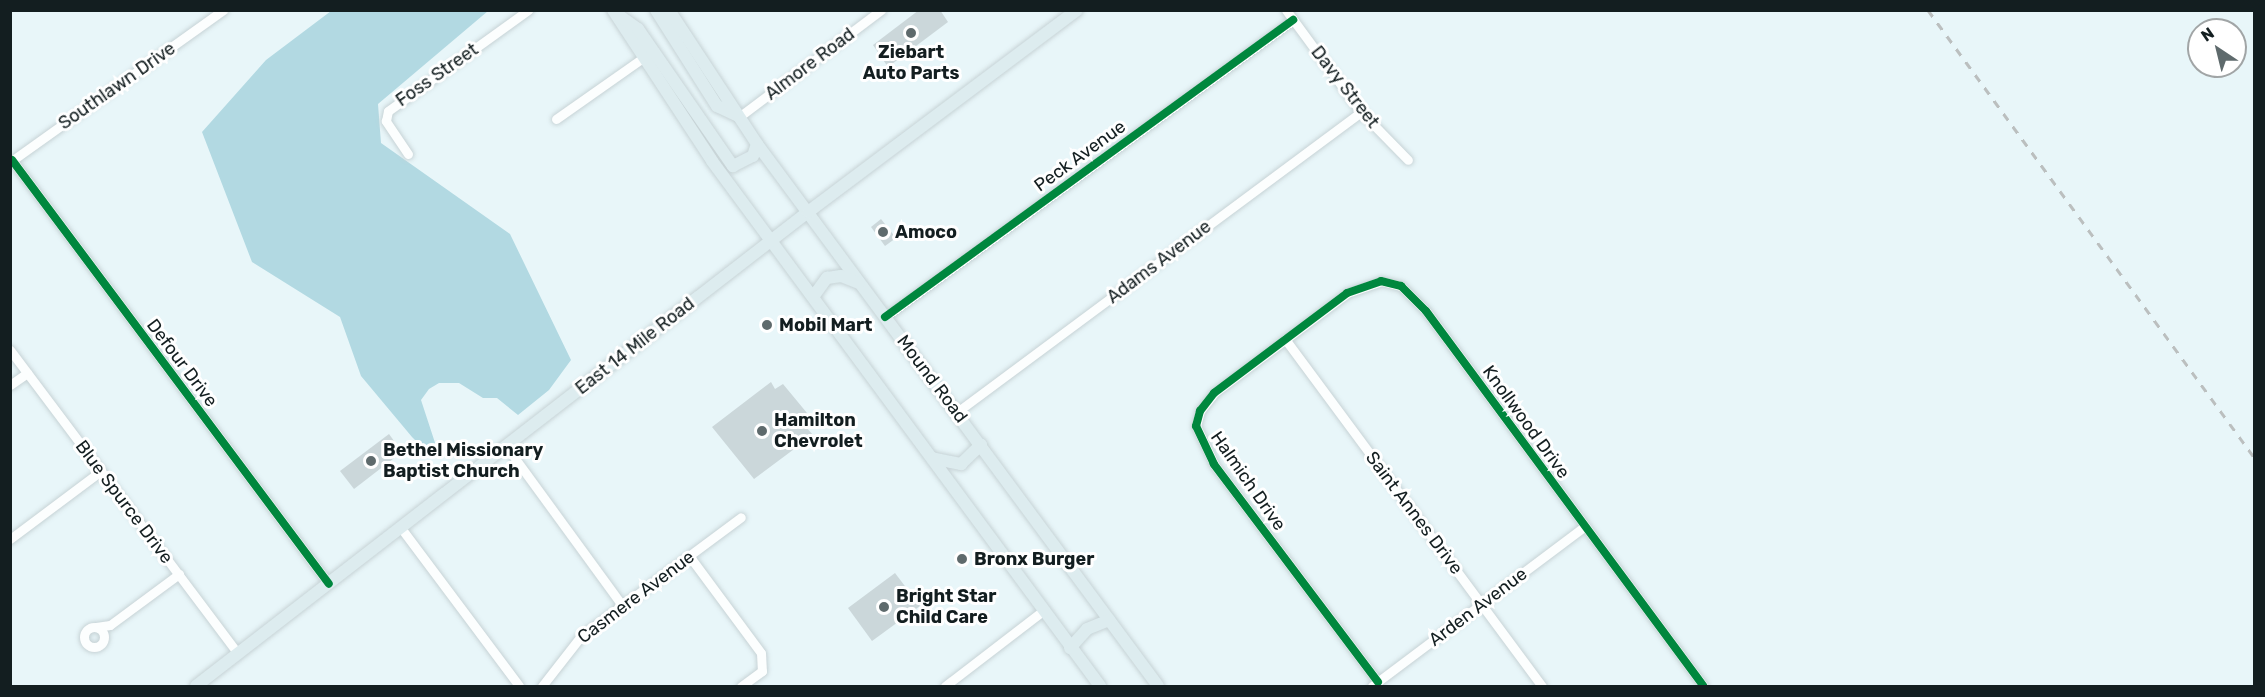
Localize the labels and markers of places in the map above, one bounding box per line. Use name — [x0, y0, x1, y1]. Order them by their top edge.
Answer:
marker: Ziebart Auto Parts — [904, 26, 918, 40]
place label: Ziebart Auto Parts — [863, 42, 959, 84]
place label: Amoco — [895, 221, 957, 243]
marker: Amoco — [876, 225, 890, 239]
place label: Mobil Mart — [779, 314, 872, 336]
marker: Mobil Mart — [760, 318, 774, 332]
place label: Hamilton Chevrolet — [774, 410, 863, 452]
marker: Hamilton Chevrolet — [755, 424, 769, 438]
place label: Bethel Missionary Baptist Church — [383, 440, 543, 482]
marker: Bethel Missionary Baptist Church — [364, 454, 378, 468]
place label: Bronx Burger — [974, 548, 1094, 570]
marker: Bronx Burger — [955, 552, 969, 566]
place label: Bright Star Child Care — [896, 586, 996, 628]
marker: Bright Star Child Care — [877, 600, 891, 614]

